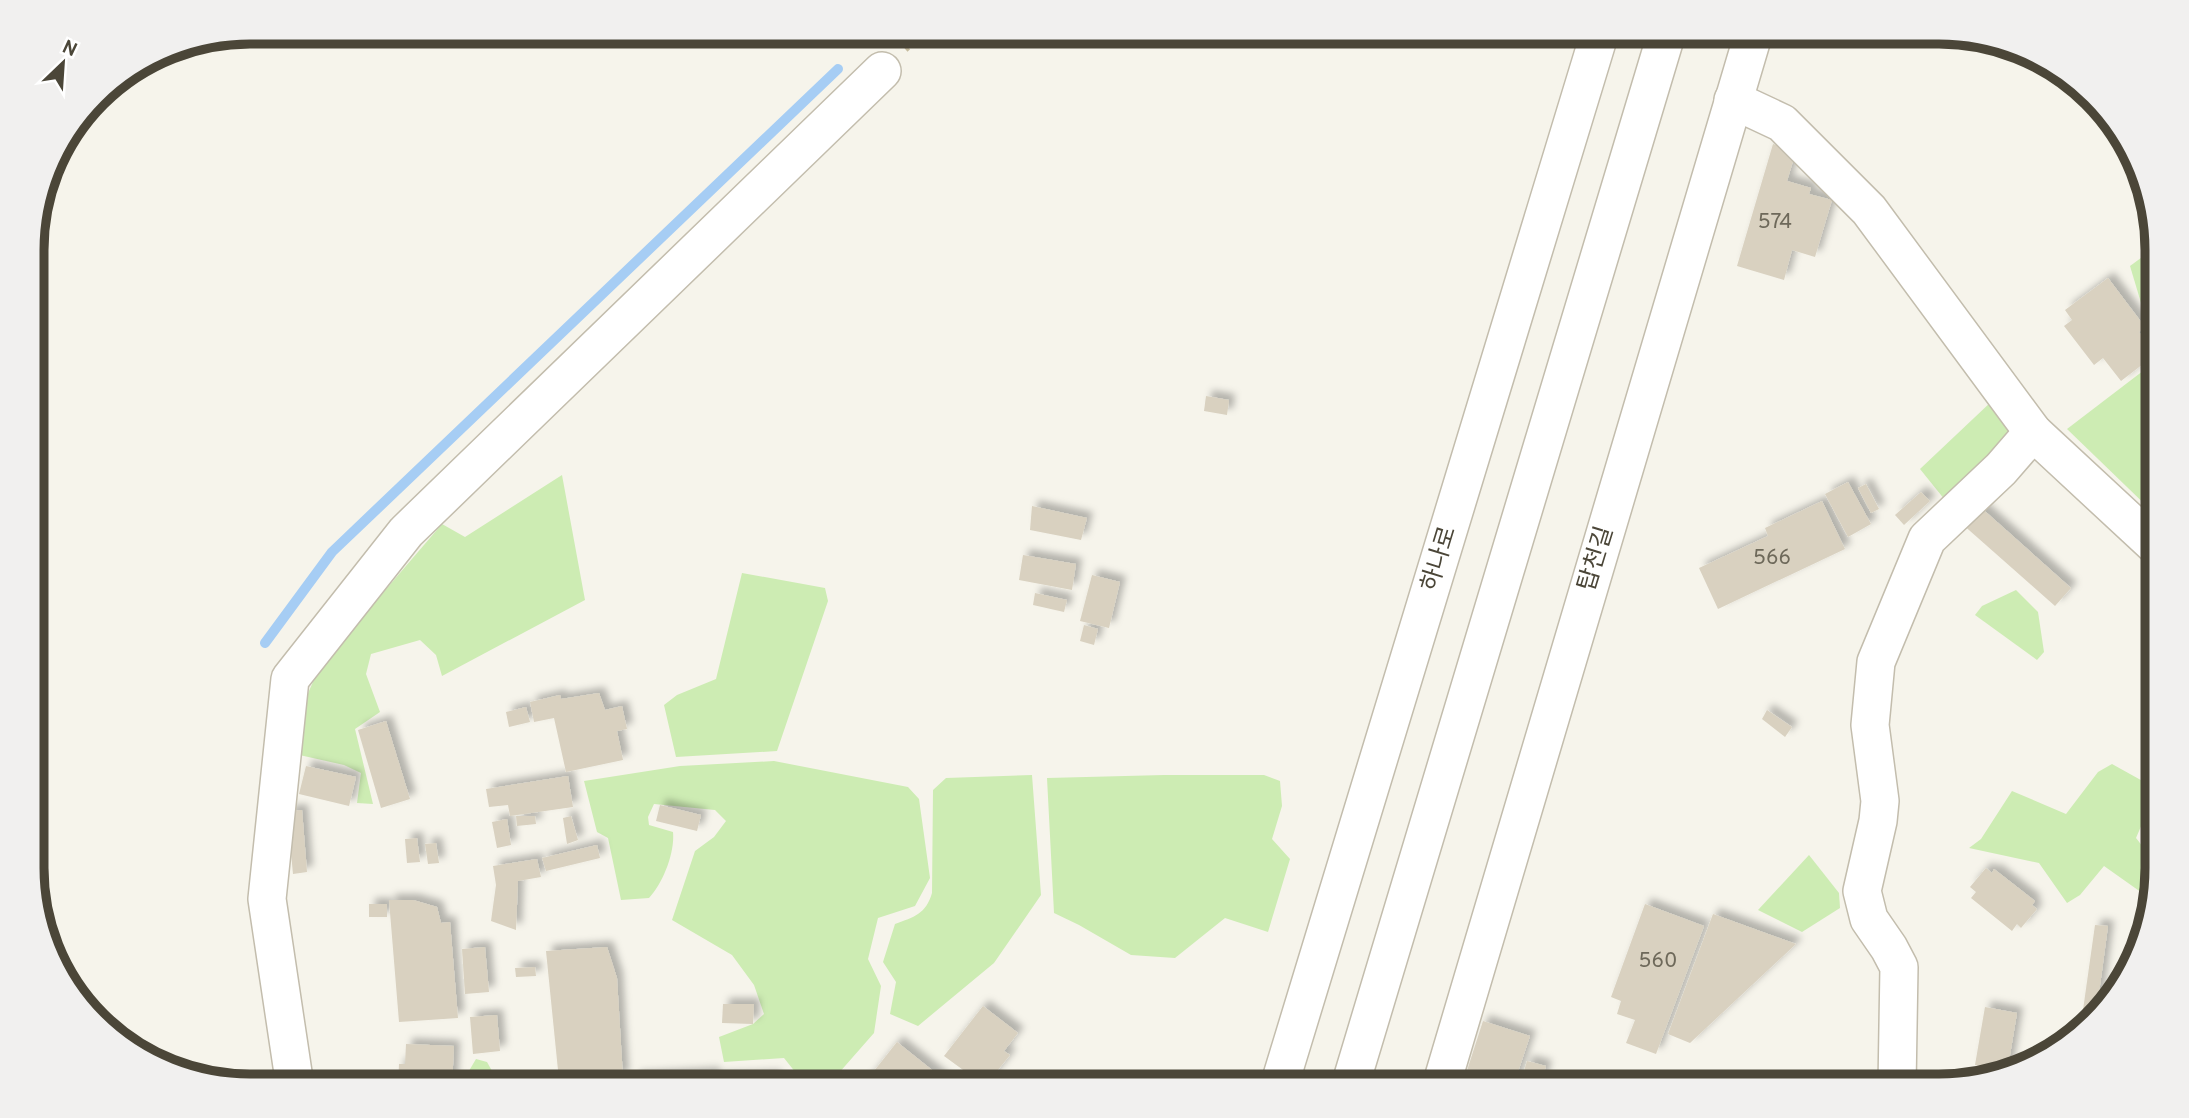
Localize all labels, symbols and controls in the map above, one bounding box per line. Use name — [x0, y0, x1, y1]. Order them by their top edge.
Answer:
north arrow — [28, 28, 98, 98]
text: N — [58, 36, 81, 63]
house number: 574 — [1758, 209, 1792, 236]
street label: 하나로 — [1416, 523, 1464, 595]
street label: 탑천길 — [1573, 523, 1621, 595]
house number: 566 — [1753, 545, 1791, 572]
house number: 560 — [1638, 948, 1678, 975]

